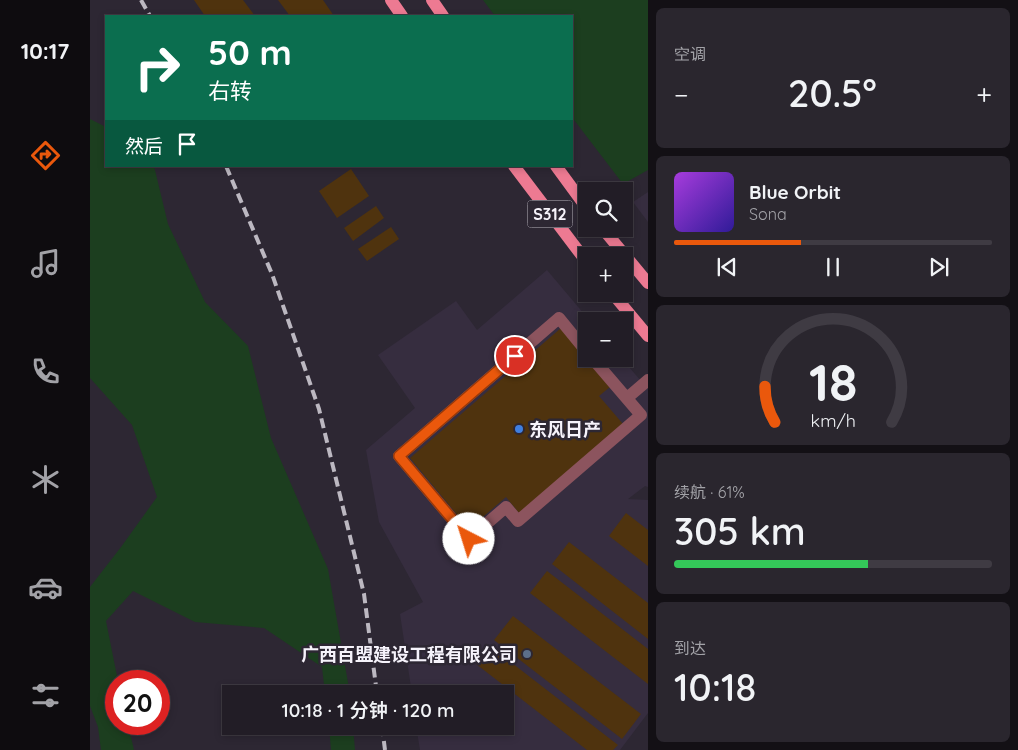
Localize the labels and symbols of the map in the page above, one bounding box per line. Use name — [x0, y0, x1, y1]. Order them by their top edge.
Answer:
road number: S312 — [528, 200, 572, 228]
pin — [494, 335, 536, 377]
place label: 东风日产 — [529, 418, 601, 441]
marker: 东风日产 — [513, 423, 525, 435]
position arrow — [442, 512, 494, 564]
place label: 广西百盟建设工程有限公司 — [301, 643, 517, 666]
marker: 广西百盟建设工程有限公司 — [521, 648, 533, 660]
speed limit sign: 20 — [105, 670, 170, 735]

